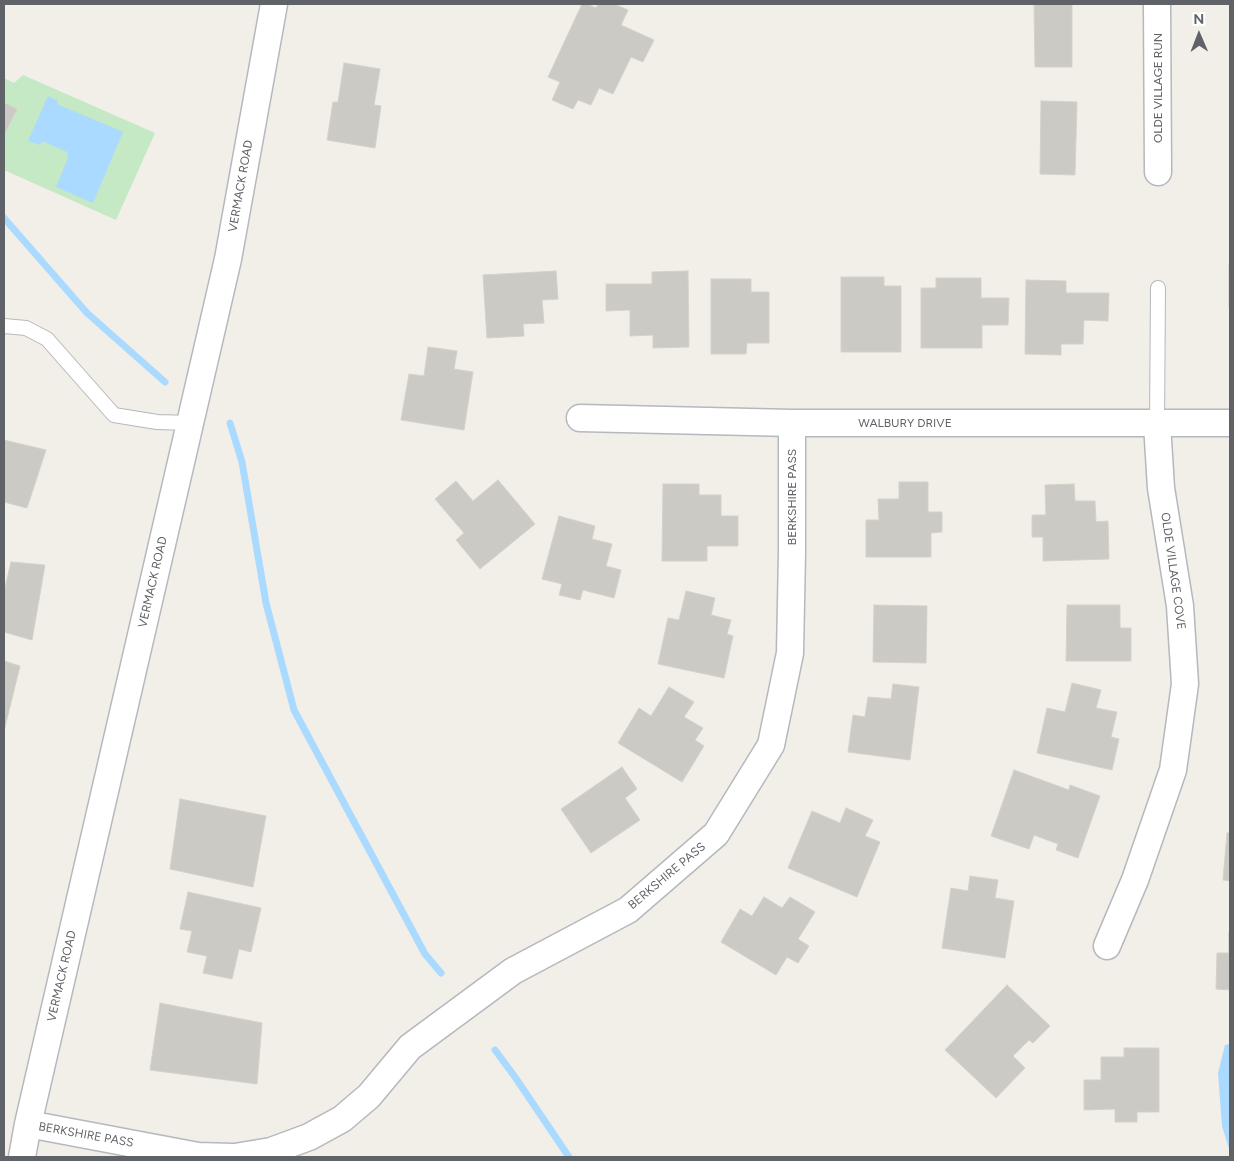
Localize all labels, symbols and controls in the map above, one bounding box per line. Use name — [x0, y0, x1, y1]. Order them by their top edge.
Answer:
north arrow — [1174, 10, 1224, 60]
text: N — [1193, 11, 1204, 28]
street label: OLDE VILLAGE RUN — [1151, 33, 1165, 143]
street label: VERMACK ROAD — [226, 139, 256, 233]
street label: WALBURY DRIVE — [858, 416, 952, 430]
street label: BERKSHIRE PASS — [785, 449, 799, 545]
street label: OLDE VILLAGE COVE — [1158, 511, 1188, 631]
street label: VERMACK ROAD — [136, 535, 170, 629]
street label: BERKSHIRE PASS — [625, 840, 709, 912]
street label: VERMACK ROAD — [45, 929, 79, 1023]
street label: BERKSHIRE PASS — [37, 1120, 135, 1150]

